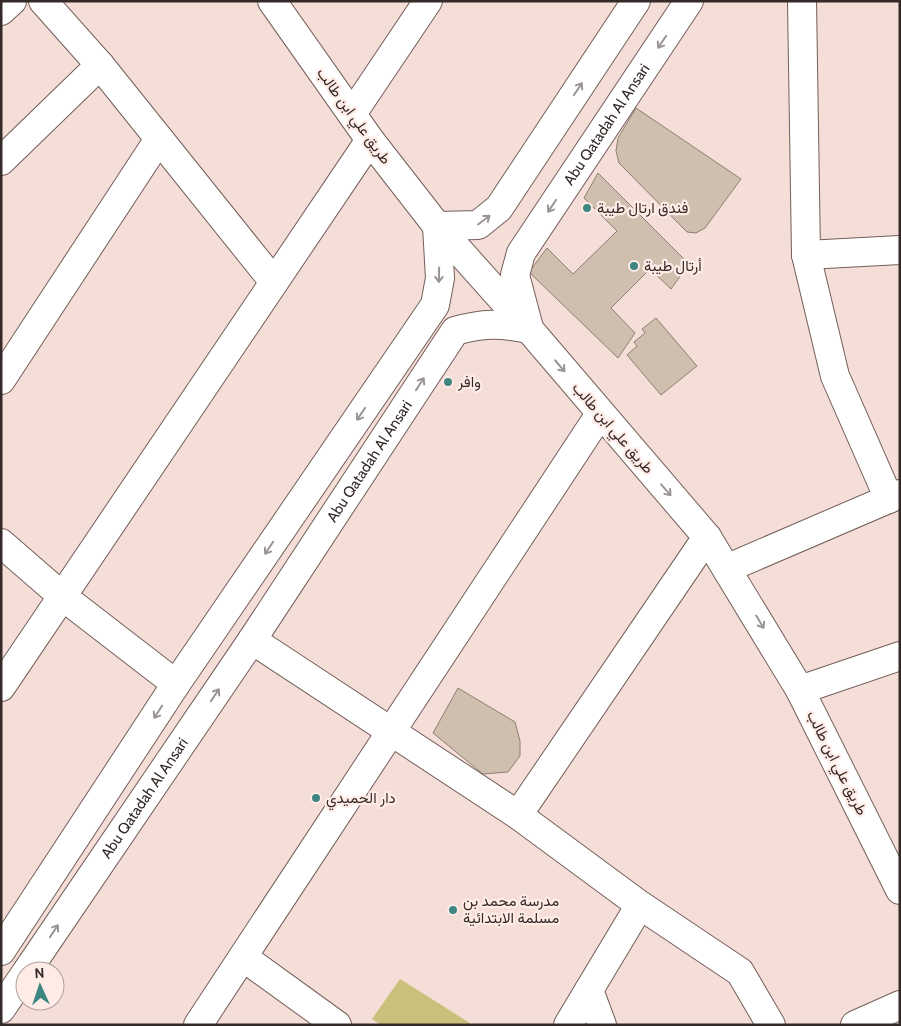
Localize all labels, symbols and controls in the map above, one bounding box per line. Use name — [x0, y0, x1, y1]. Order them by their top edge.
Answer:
one-way arrow — [656, 35, 667, 49]
street label: Abu Qatadah Al Ansari — [560, 61, 653, 188]
street label: طريق علي ابن طالب — [310, 64, 395, 170]
one-way arrow — [573, 82, 583, 96]
one-way arrow — [547, 199, 557, 213]
place label: فندق ارتال طيبة — [597, 199, 688, 217]
marker: فندق ارتال طيبة — [581, 202, 593, 214]
one-way arrow — [477, 215, 491, 225]
place label: أرتال طيبة — [644, 257, 702, 275]
marker: أرتال طيبة — [628, 260, 640, 272]
one-way arrow — [434, 266, 444, 283]
one-way arrow — [555, 360, 566, 373]
place label: وافر — [457, 373, 481, 391]
marker: وافر — [442, 376, 454, 388]
one-way arrow — [415, 378, 425, 392]
street label: طريق علي ابن طالب — [565, 379, 658, 480]
street label: Abu Qatadah Al Ansari — [323, 397, 416, 525]
one-way arrow — [356, 407, 366, 421]
one-way arrow — [660, 483, 672, 496]
one-way arrow — [264, 541, 274, 555]
one-way arrow — [755, 614, 765, 628]
one-way arrow — [210, 688, 220, 702]
one-way arrow — [153, 704, 163, 718]
street label: طريق علي ابن طالب — [799, 708, 871, 820]
street label: Abu Qatadah Al Ansari — [97, 735, 192, 862]
place label: دار الحميدي — [326, 789, 396, 811]
marker: دار الحميدي — [310, 792, 322, 804]
place label: مدرسة محمد بن مسلمة الابتدائية — [463, 892, 559, 927]
marker: مدرسة محمد بن مسلمة الابتدائية — [447, 904, 459, 916]
one-way arrow — [49, 924, 59, 938]
north arrow — [15, 961, 65, 1011]
text: N — [34, 964, 45, 982]

